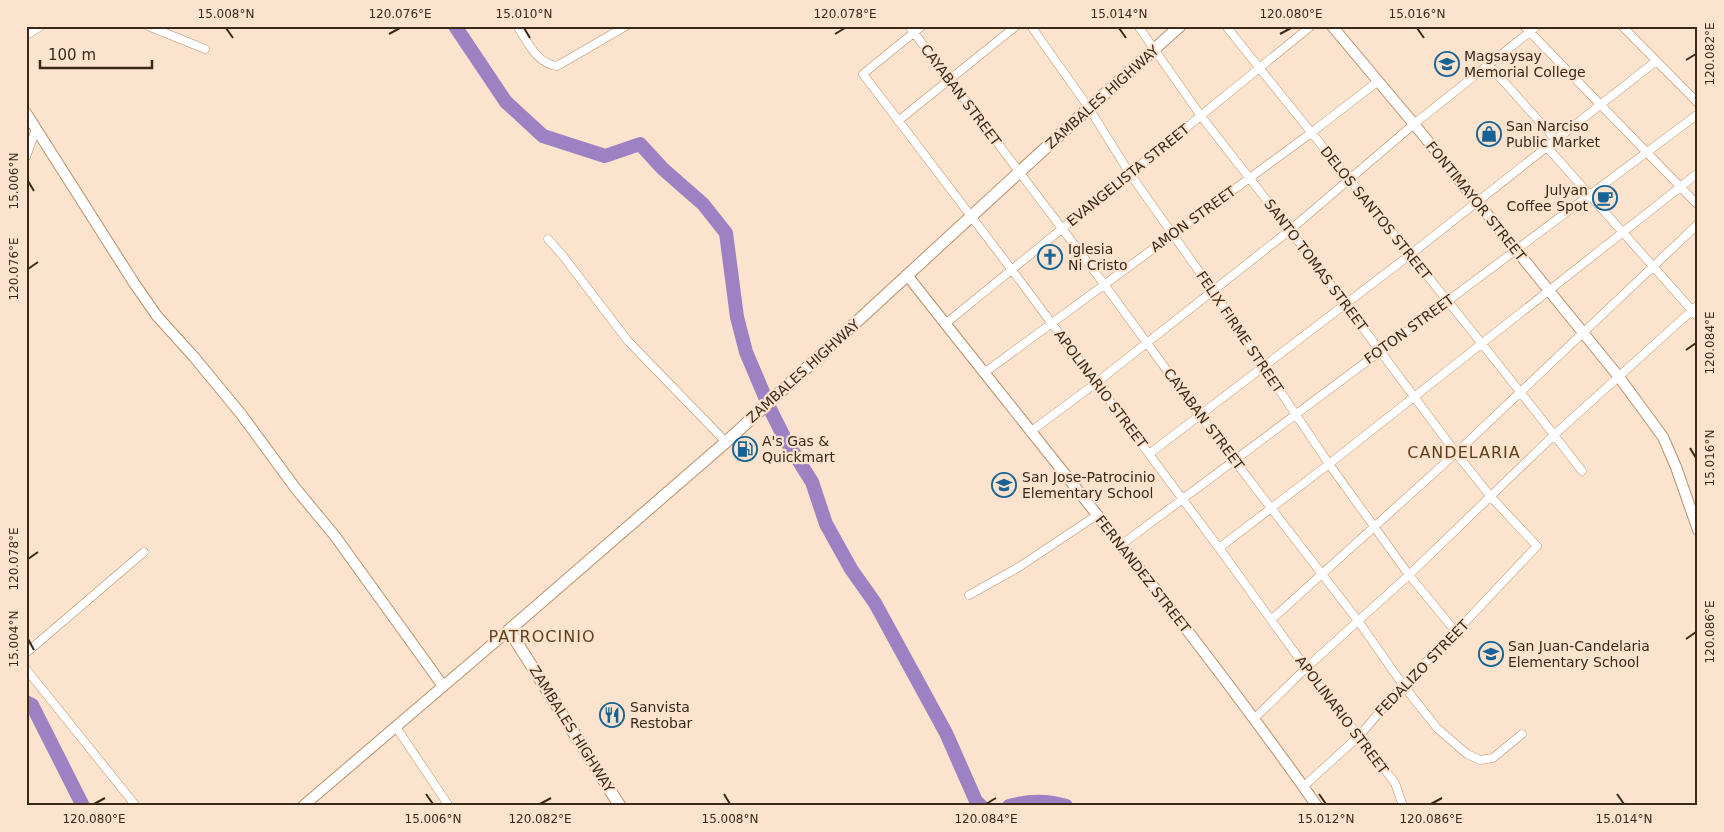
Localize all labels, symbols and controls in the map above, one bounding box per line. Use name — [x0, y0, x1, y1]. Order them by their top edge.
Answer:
text: 15.008°N — [198, 7, 254, 21]
text: 120.076°E — [368, 7, 432, 21]
text: 15.010°N — [496, 7, 552, 21]
text: 120.078°E — [813, 7, 877, 21]
text: 15.014°N — [1091, 7, 1147, 21]
text: 120.080°E — [1259, 7, 1323, 21]
text: 15.016°N — [1389, 7, 1445, 21]
text: 120.082°E — [1703, 22, 1717, 86]
scale bar — [40, 38, 152, 70]
street label: CAYABAN STREET — [918, 41, 1005, 149]
street label: ZAMBALES HIGHWAY — [1042, 42, 1162, 152]
text: 100 m — [48, 46, 96, 64]
place label: Magsaysay Memorial College — [1464, 48, 1586, 80]
school or university icon: Magsaysay Memorial College — [1434, 51, 1460, 77]
place label: San Narciso Public Market — [1506, 118, 1601, 150]
street label: EVANGELISTA STREET — [1064, 120, 1193, 229]
shop icon: San Narciso Public Market — [1476, 121, 1502, 147]
street label: FONTIMAYOR STREET — [1423, 138, 1529, 264]
street label: DELOS SANTOS STREET — [1317, 143, 1435, 283]
text: 15.006°N — [7, 153, 21, 209]
place label: Julyan Coffee Spot — [1507, 182, 1589, 214]
street label: AMON STREET — [1147, 183, 1239, 255]
cafe icon: Julyan Coffee Spot — [1592, 185, 1618, 211]
street label: SANTO TOMAS STREET — [1261, 196, 1371, 335]
text: 120.076°E — [7, 237, 21, 301]
place label: Iglesia Ni Cristo — [1068, 241, 1128, 273]
church icon: Iglesia Ni Cristo — [1037, 244, 1063, 270]
street label: FELIX FIRME STREET — [1193, 268, 1287, 396]
street label: FOTON STREET — [1361, 291, 1457, 367]
text: 120.084°E — [1703, 311, 1717, 375]
street label: ZAMBALES HIGHWAY — [743, 316, 863, 426]
street label: APOLINARIO STREET — [1051, 327, 1151, 452]
street label: CAYABAN STREET — [1161, 365, 1248, 473]
text: 15.016°N — [1703, 430, 1717, 486]
place label: A's Gas & Quickmart — [762, 433, 836, 465]
fuel station icon: A's Gas & Quickmart — [732, 436, 758, 462]
district label: CANDELARIA — [1407, 443, 1521, 462]
place label: San Jose-Patrocinio Elementary School — [1022, 469, 1155, 501]
school or university icon: San Jose-Patrocinio Elementary School — [991, 472, 1017, 498]
street label: FERNANDEZ STREET — [1092, 512, 1194, 636]
text: 120.078°E — [7, 527, 21, 591]
text: 120.086°E — [1703, 600, 1717, 664]
text: 15.004°N — [7, 611, 21, 667]
street label: FEDALIZO STREET — [1372, 616, 1472, 719]
district label: PATROCINIO — [489, 627, 595, 646]
place label: San Juan-Candelaria Elementary School — [1508, 638, 1650, 670]
school or university icon: San Juan-Candelaria Elementary School — [1478, 641, 1504, 667]
street label: APOLINARIO STREET — [1292, 653, 1392, 778]
street label: ZAMBALES HIGHWAY — [526, 663, 618, 796]
place label: Sanvista Restobar — [630, 699, 693, 731]
restaurant icon: Sanvista Restobar — [599, 702, 625, 728]
text: 120.080°E — [62, 812, 126, 826]
text: 15.006°N — [405, 812, 461, 826]
text: 120.082°E — [508, 812, 572, 826]
text: 15.008°N — [702, 812, 758, 826]
text: 120.084°E — [954, 812, 1018, 826]
text: 15.012°N — [1298, 812, 1354, 826]
text: 120.086°E — [1399, 812, 1463, 826]
text: 15.014°N — [1596, 812, 1652, 826]

